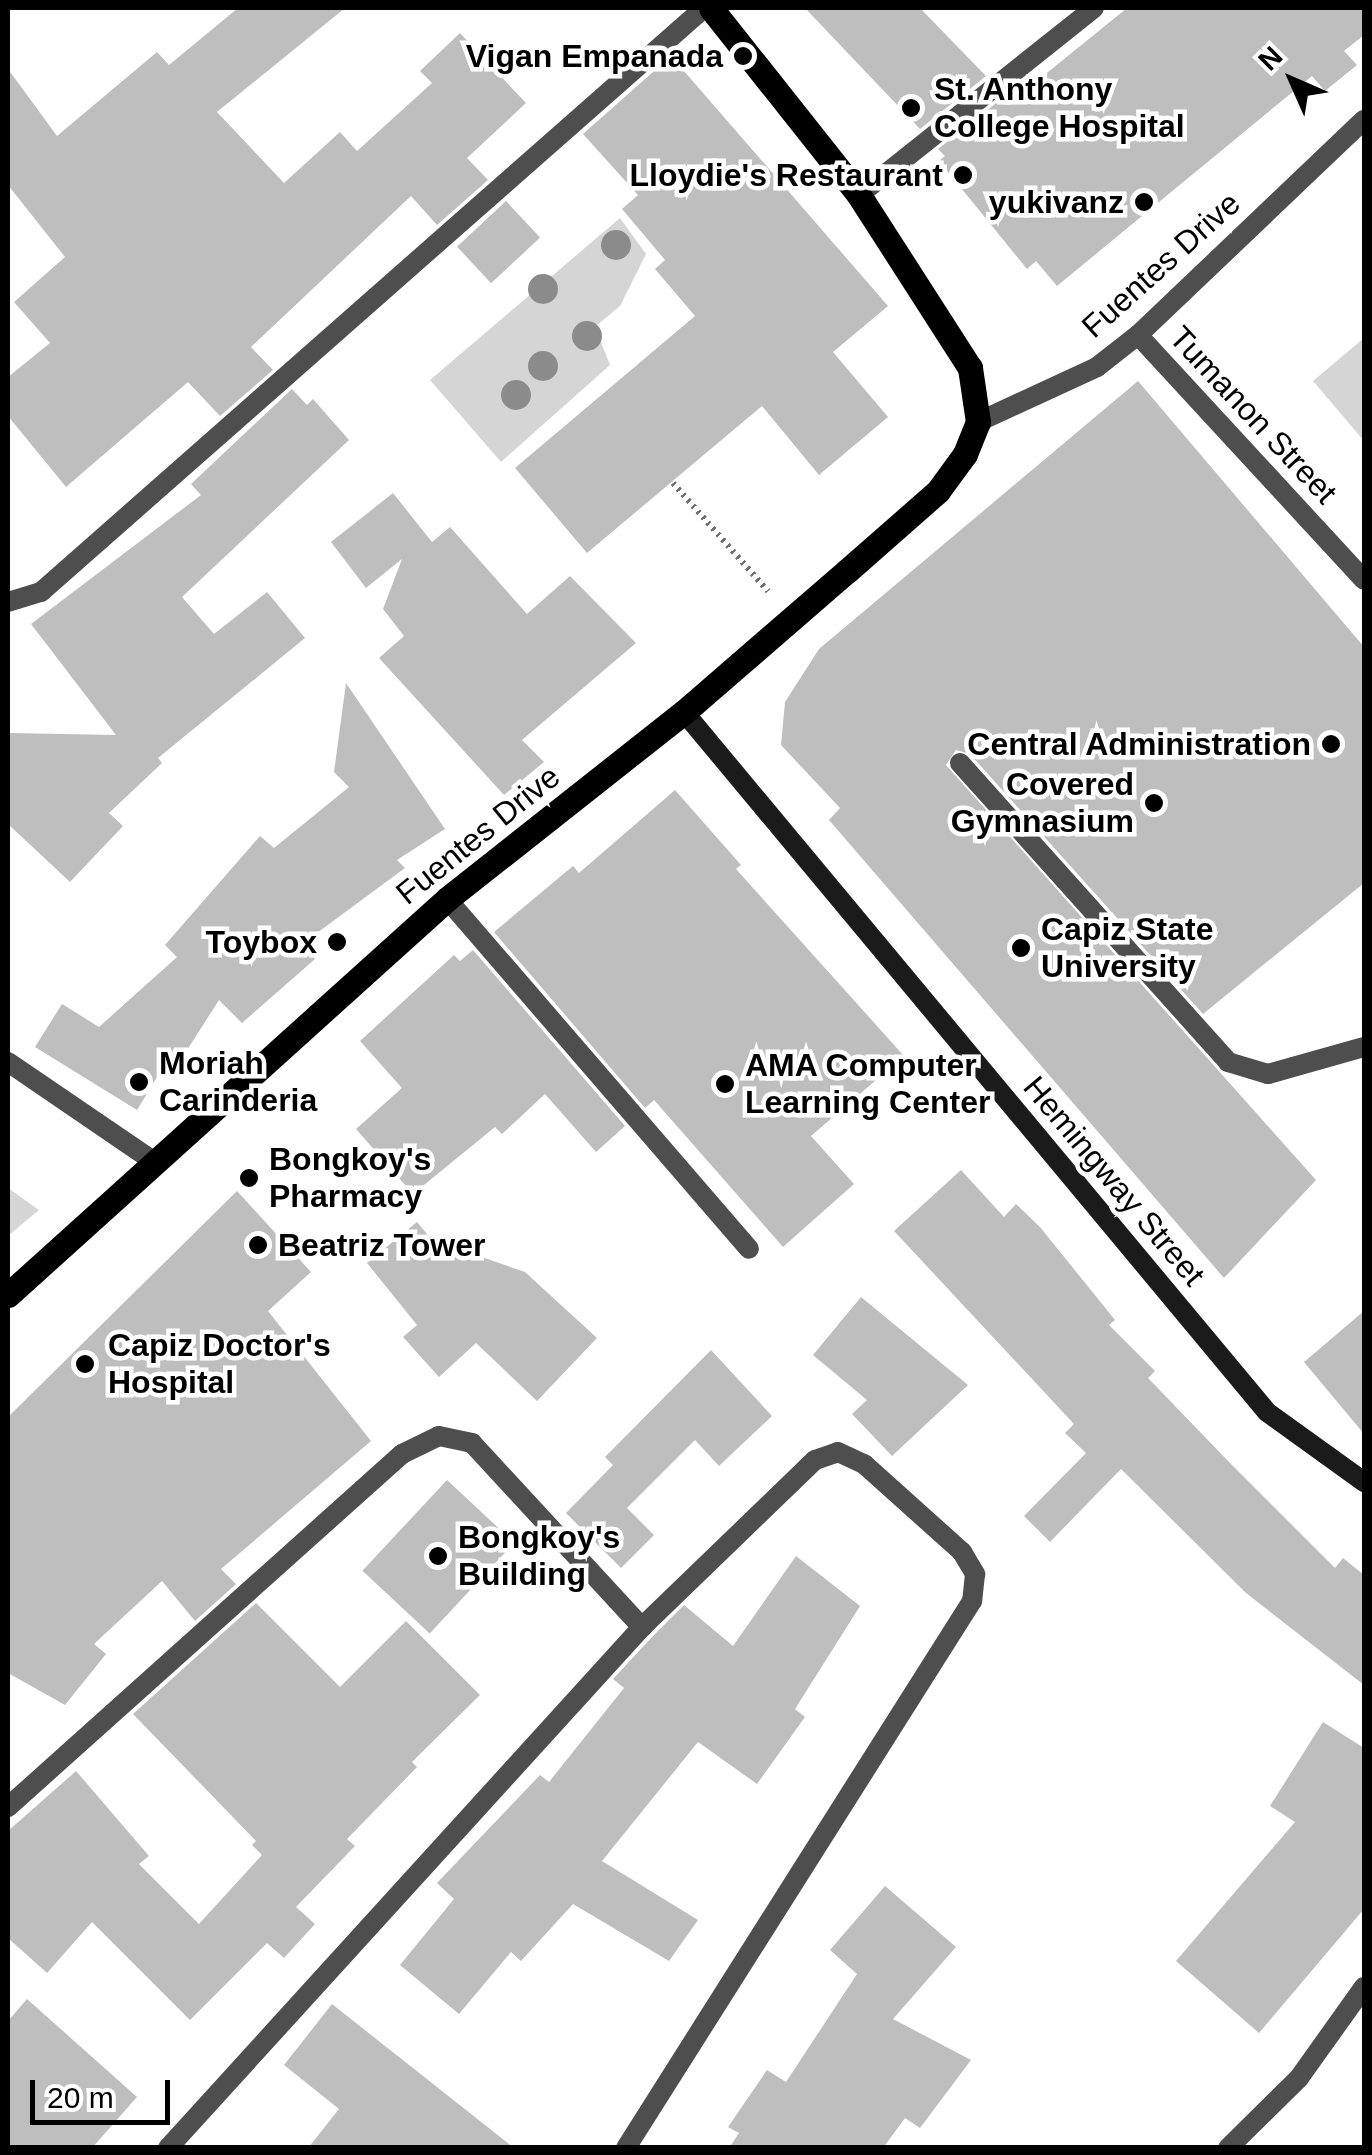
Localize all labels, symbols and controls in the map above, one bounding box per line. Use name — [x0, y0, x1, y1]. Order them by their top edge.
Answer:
north arrow — [1242, 30, 1342, 130]
place label: Vigan Empanada — [466, 37, 723, 75]
text: N — [1252, 40, 1289, 77]
marker: Vigan Empanada — [732, 45, 754, 67]
place label: St. Anthony College Hospital — [934, 71, 1185, 146]
marker: St. Anthony College Hospital — [898, 95, 924, 121]
place label: Lloydie's Restaurant — [630, 156, 943, 194]
marker: Lloydie's Restaurant — [952, 164, 974, 186]
place label: yukivanz — [989, 183, 1124, 221]
street label: Fuentes Drive — [1074, 184, 1248, 346]
marker: yukivanz — [1133, 191, 1155, 213]
street label: Tumanon Street — [1161, 318, 1345, 512]
place label: Central Administration — [966, 725, 1311, 763]
marker: Central Administration — [1320, 733, 1342, 755]
street label: Fuentes Drive — [389, 757, 567, 913]
place label: Covered Gymnasium — [951, 766, 1134, 841]
marker: Covered Gymnasium — [1143, 792, 1165, 814]
place label: Capiz State University — [1041, 911, 1213, 986]
place label: Toybox — [206, 923, 317, 961]
marker: Toybox — [326, 931, 348, 953]
marker: Capiz State University — [1010, 937, 1032, 959]
place label: Moriah Carinderia — [159, 1045, 317, 1120]
place label: AMA Computer Learning Center — [745, 1047, 990, 1122]
street label: Hemingway Street — [1015, 1069, 1213, 1293]
marker: Moriah Carinderia — [128, 1071, 150, 1093]
marker: AMA Computer Learning Center — [714, 1073, 736, 1095]
place label: Bongkoy's Pharmacy — [269, 1141, 431, 1216]
marker: Bongkoy's Pharmacy — [238, 1167, 260, 1189]
place label: Beatriz Tower — [278, 1226, 485, 1264]
marker: Beatriz Tower — [247, 1234, 269, 1256]
place label: Capiz Doctor's Hospital — [108, 1327, 331, 1402]
marker: Capiz Doctor's Hospital — [72, 1351, 98, 1377]
place label: Bongkoy's Building — [458, 1519, 620, 1594]
marker: Bongkoy's Building — [427, 1545, 449, 1567]
scale bar — [35, 2060, 175, 2122]
text: 20 m — [47, 2081, 114, 2114]

